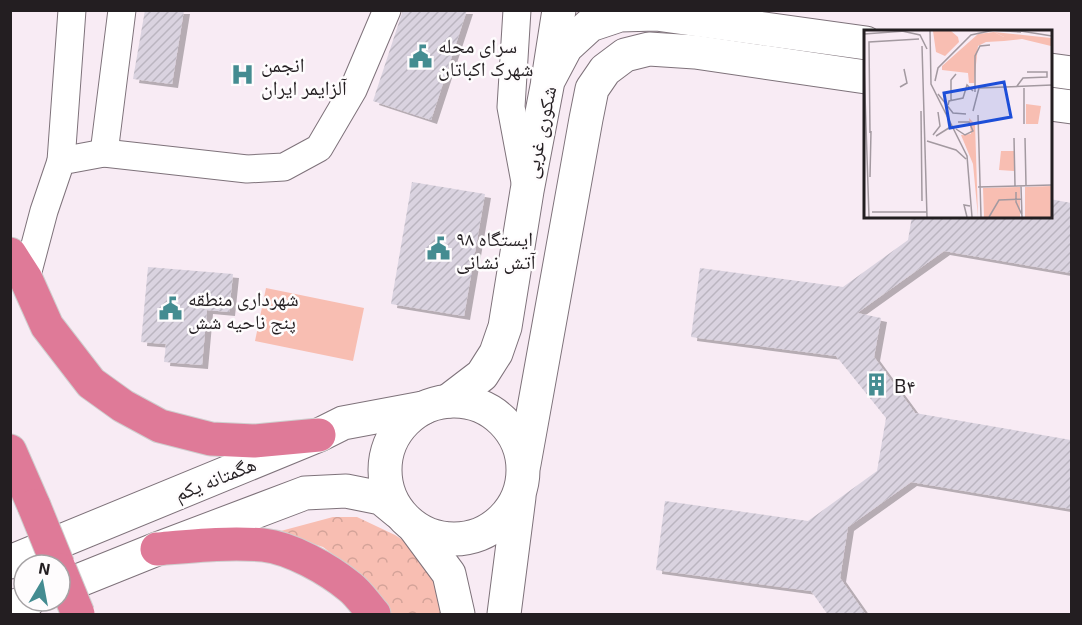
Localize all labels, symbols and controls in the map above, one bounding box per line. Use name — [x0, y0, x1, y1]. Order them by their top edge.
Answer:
inset map — [864, 30, 1052, 218]
place label: سرای محله شهرک اکباتان — [438, 33, 533, 81]
public building icon: سرای محله شهرک اکباتان — [407, 43, 433, 69]
place label: انجمن آلزایمر ایران — [261, 52, 348, 100]
hospital icon: انجمن آلزایمر ایران — [230, 62, 256, 88]
street label: شکوری غربی — [518, 84, 561, 181]
place label: ایستگاه ۹۸ آتش نشانی — [456, 226, 536, 274]
public building icon: ایستگاه ۹۸ آتش نشانی — [425, 236, 451, 262]
place label: شهرداری منطقه پنج ناحیه شش — [188, 286, 299, 335]
public building icon: شهرداری منطقه پنج ناحیه شش — [157, 296, 183, 322]
building icon: B۴ — [863, 372, 889, 398]
place label: B۴ — [894, 373, 915, 397]
street label: هگمتانه یکم — [171, 451, 260, 508]
north arrow — [12, 553, 72, 613]
text: N — [37, 557, 52, 578]

